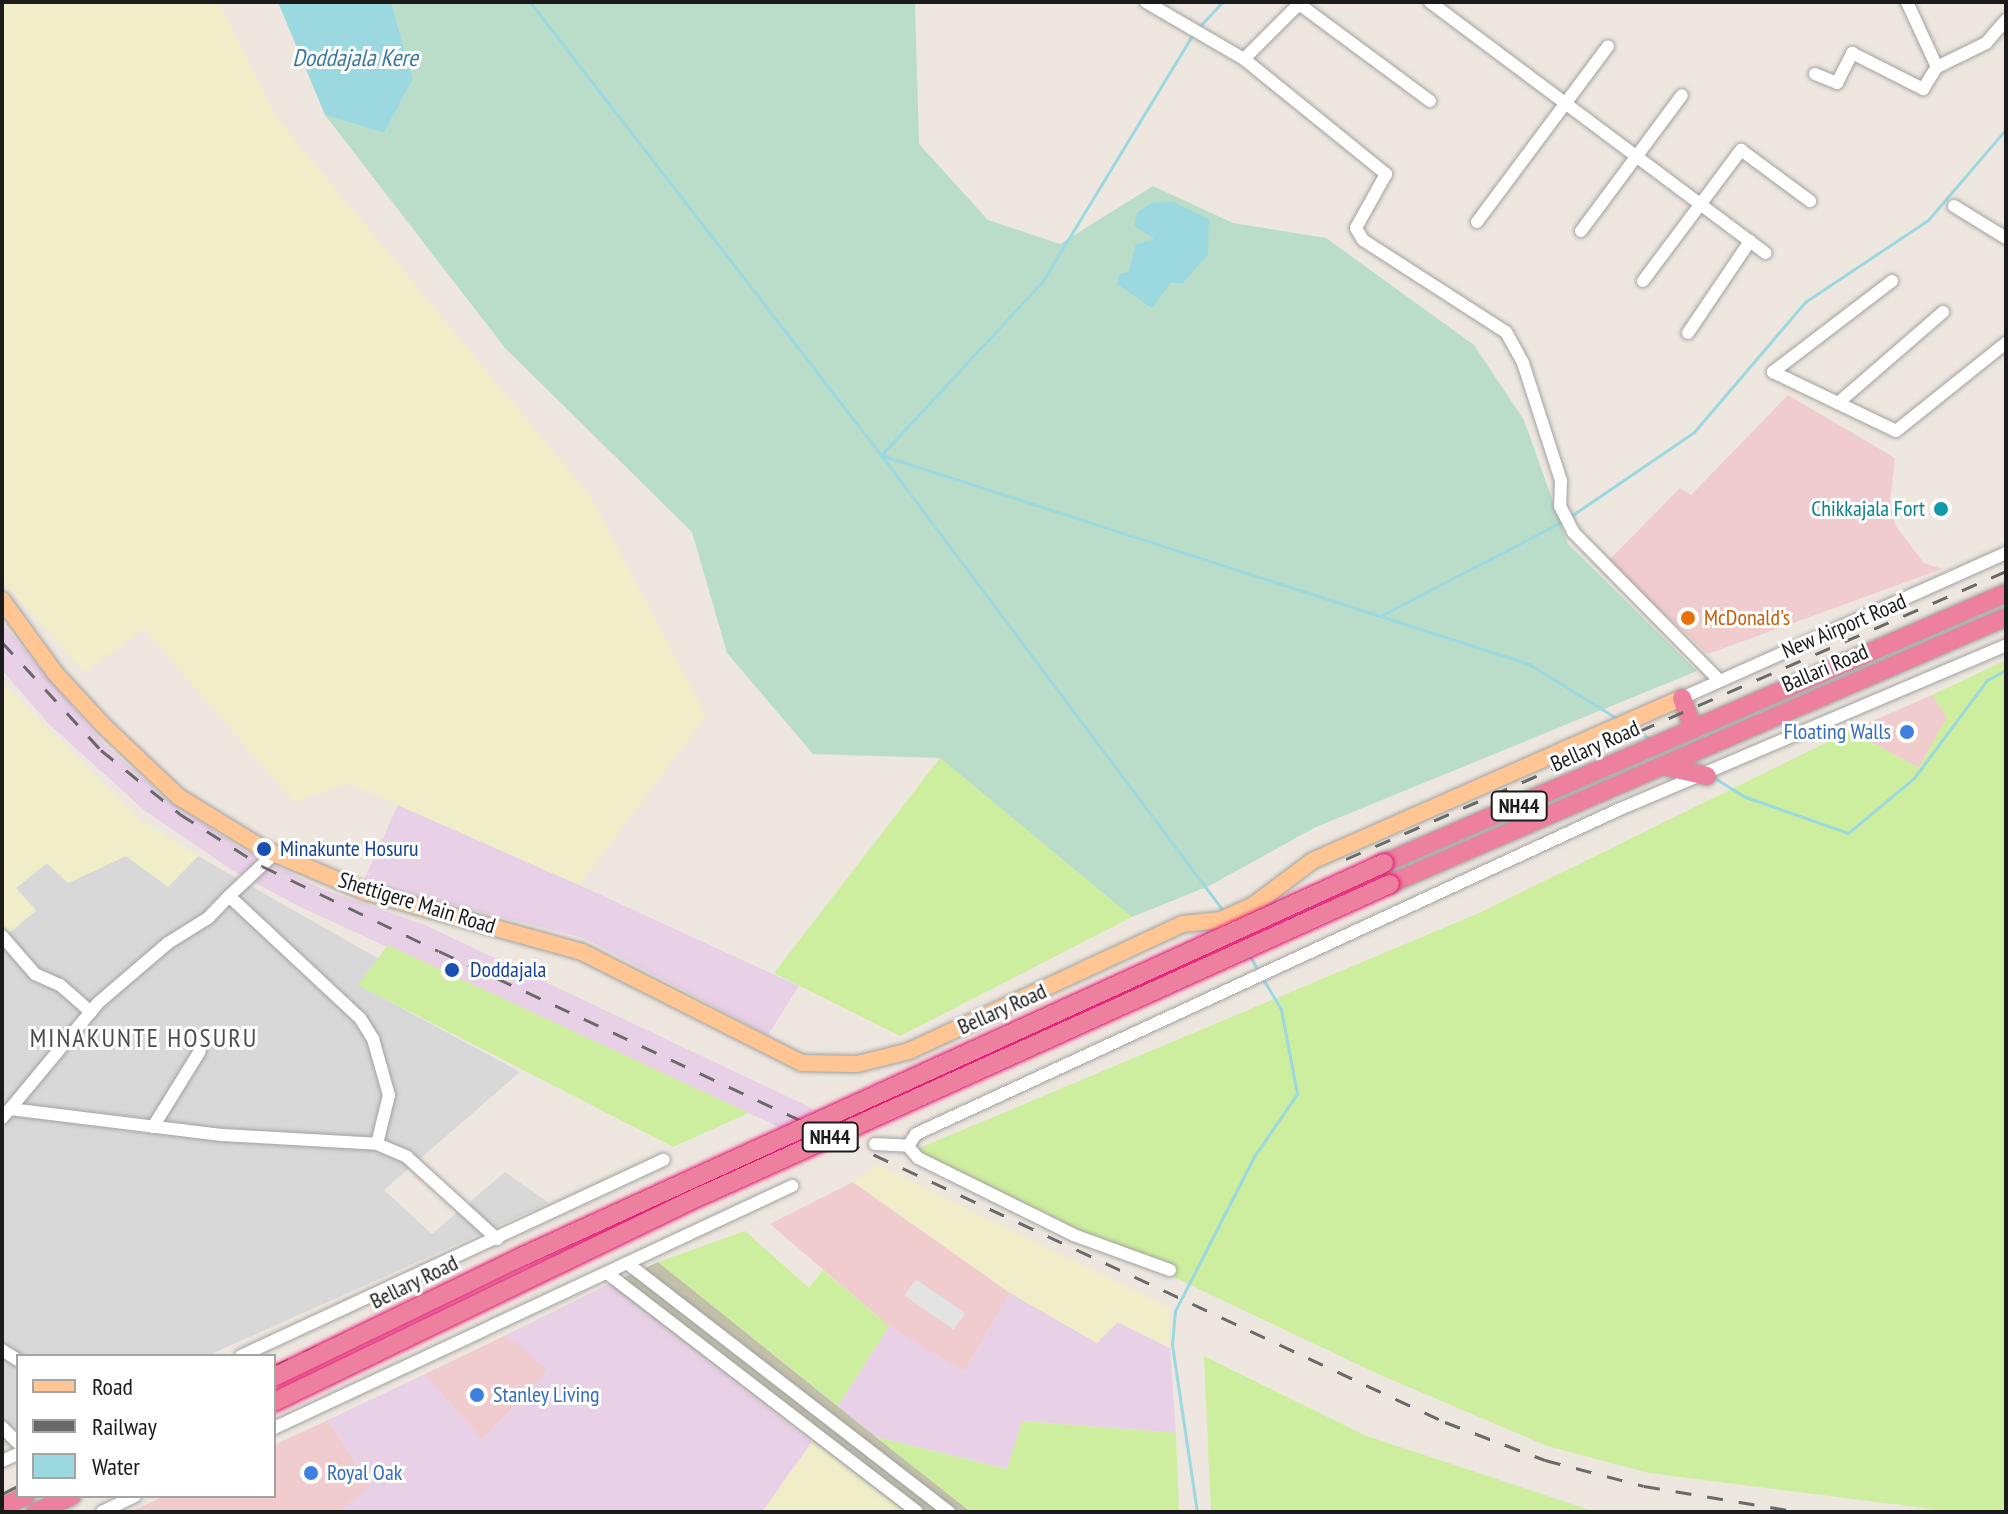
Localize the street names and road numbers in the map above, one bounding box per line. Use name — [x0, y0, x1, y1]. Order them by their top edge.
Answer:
street label: New Airport Road — [1777, 588, 1911, 664]
street label: Ballari Road — [1778, 638, 1872, 698]
street label: Bellary Road — [1546, 715, 1644, 777]
road number: NH44 — [1489, 790, 1549, 822]
street label: Shettigere Main Road — [335, 867, 499, 939]
street label: Bellary Road — [953, 978, 1051, 1040]
road number: NH44 — [800, 1121, 860, 1153]
street label: Bellary Road — [366, 1249, 462, 1315]

